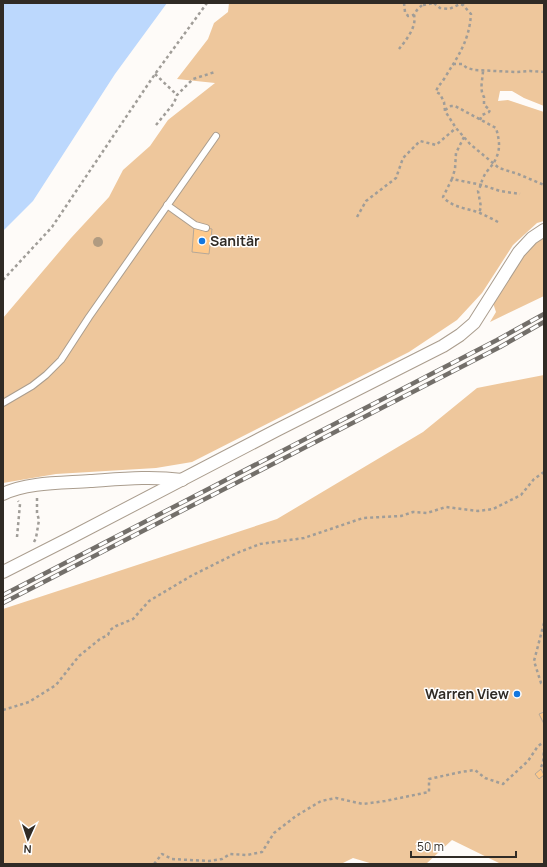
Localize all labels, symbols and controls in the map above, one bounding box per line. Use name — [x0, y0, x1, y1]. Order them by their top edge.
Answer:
place label: Sanitär — [210, 231, 260, 250]
marker: Sanitär — [197, 236, 207, 246]
place label: Warren View — [425, 684, 509, 703]
marker: Warren View — [512, 689, 522, 699]
north arrow — [8, 819, 48, 859]
scale bar — [411, 833, 516, 859]
text: 50 m — [417, 838, 444, 855]
text: N — [23, 842, 32, 857]

